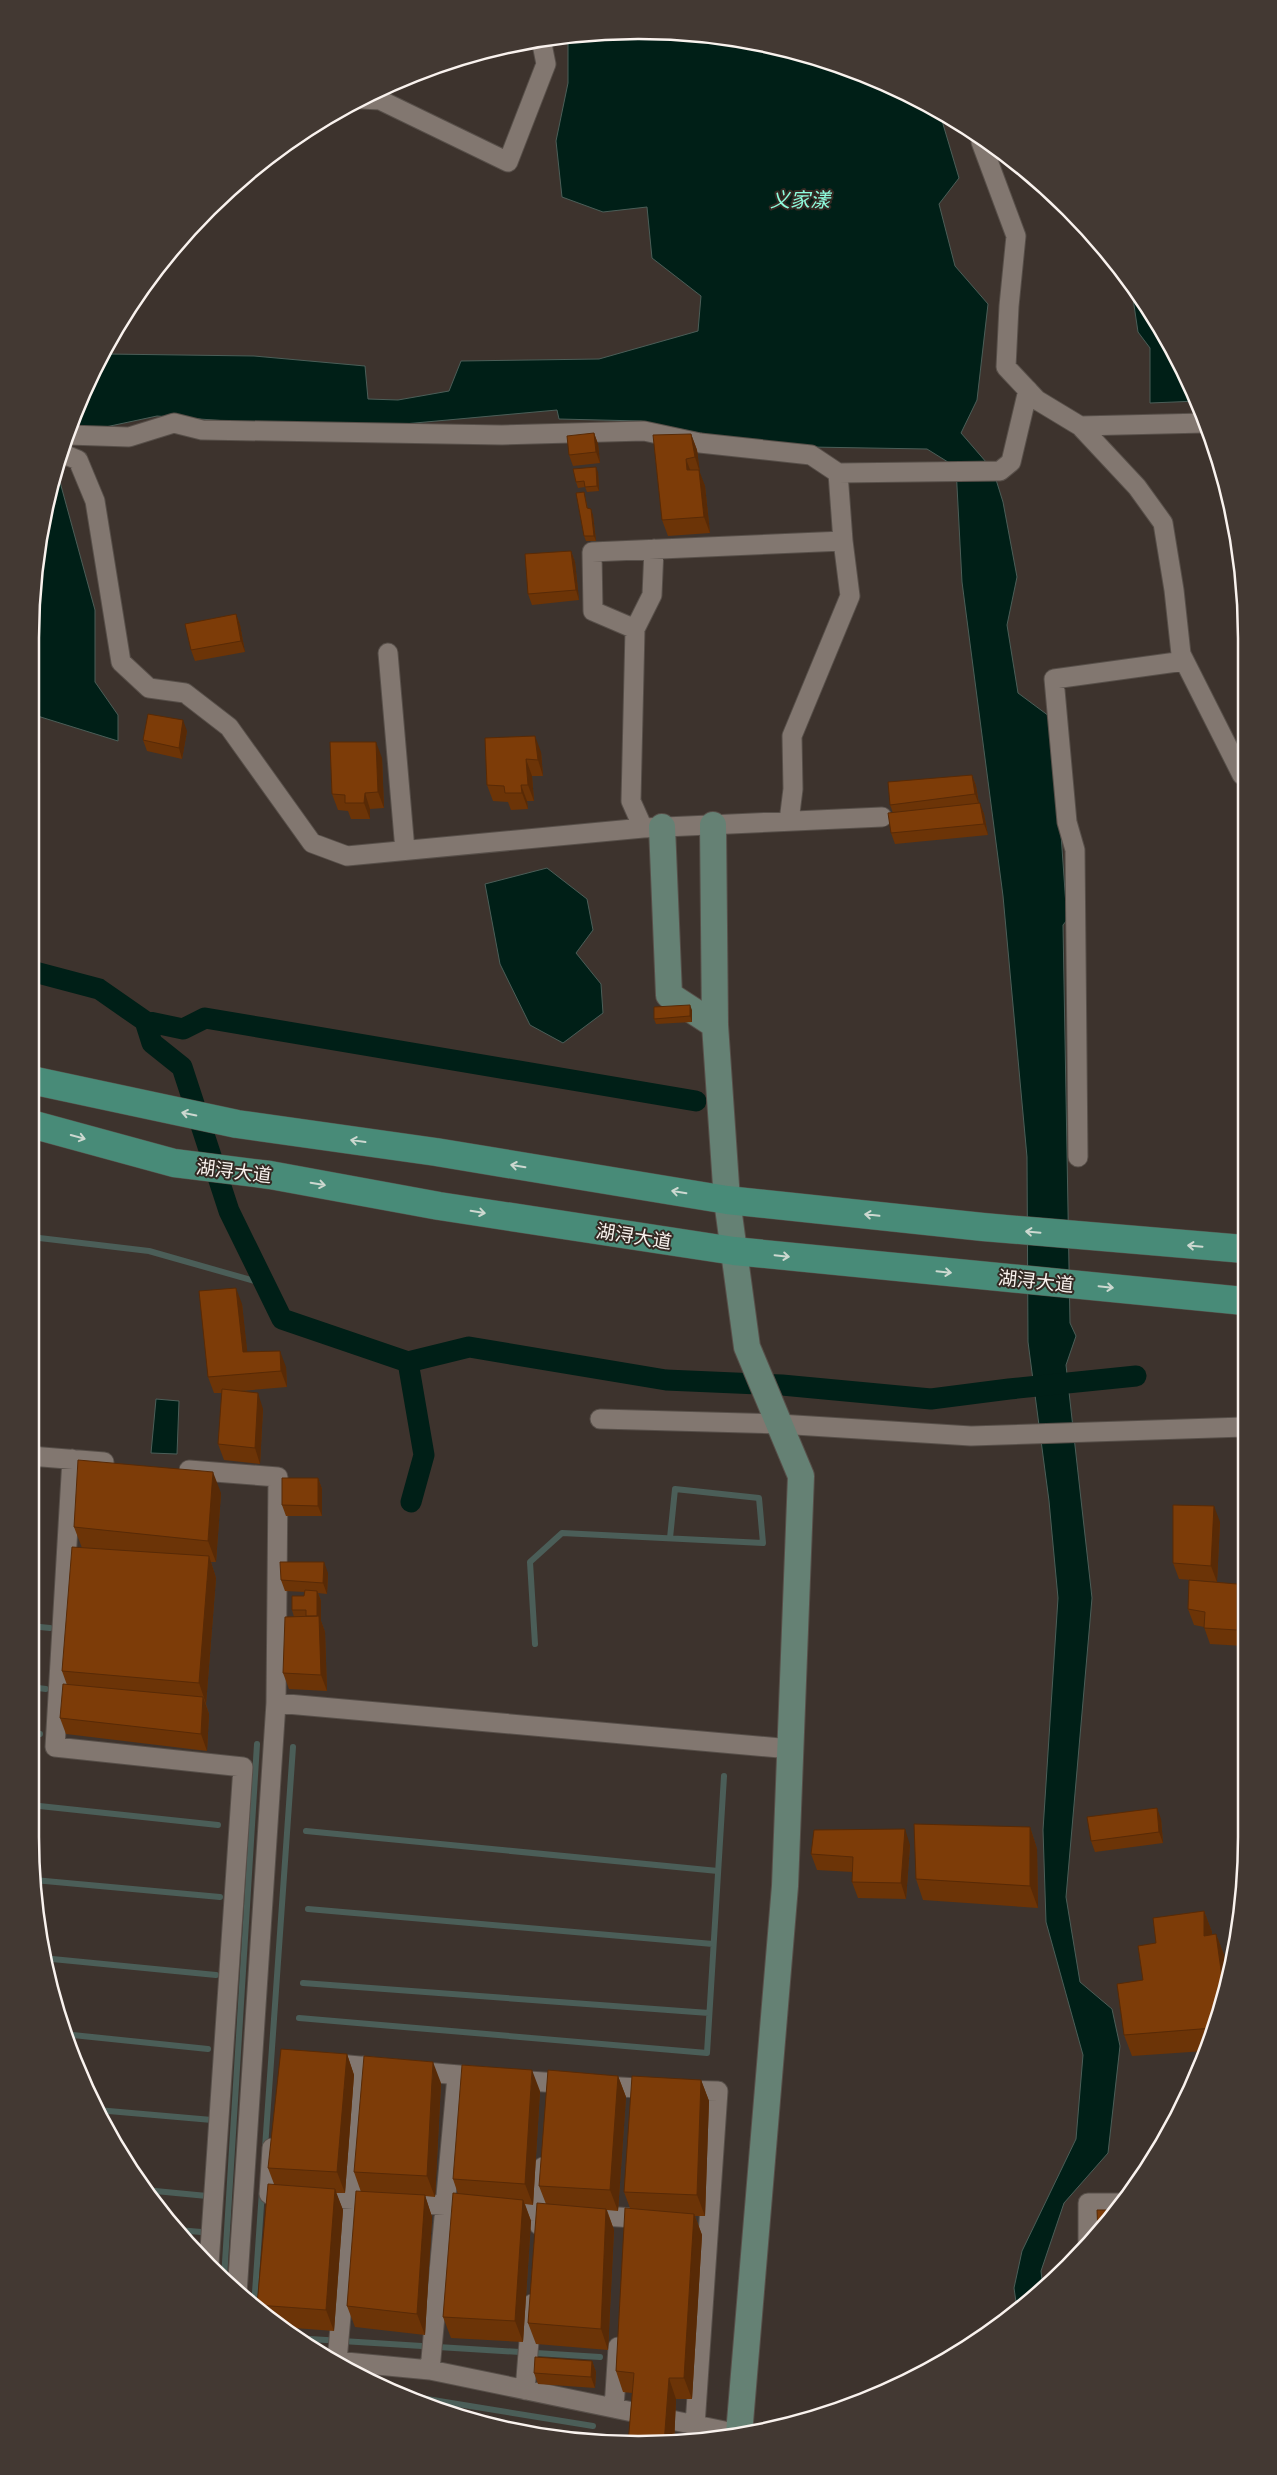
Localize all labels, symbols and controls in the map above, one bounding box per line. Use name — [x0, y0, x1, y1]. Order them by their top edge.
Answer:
water label: 义家漾 — [770, 188, 833, 213]
one-way arrow — [182, 1109, 198, 1118]
one-way arrow — [69, 1133, 85, 1142]
one-way arrow — [350, 1136, 366, 1146]
street label: 湖浔大道 — [195, 1155, 273, 1189]
one-way arrow — [511, 1160, 527, 1170]
one-way arrow — [309, 1179, 325, 1189]
one-way arrow — [671, 1187, 687, 1197]
one-way arrow — [469, 1207, 485, 1217]
one-way arrow — [864, 1210, 880, 1220]
street label: 湖浔大道 — [594, 1219, 673, 1255]
one-way arrow — [1026, 1227, 1042, 1237]
one-way arrow — [1188, 1241, 1204, 1250]
one-way arrow — [774, 1251, 790, 1261]
street label: 湖浔大道 — [997, 1266, 1075, 1298]
one-way arrow — [936, 1267, 952, 1276]
one-way arrow — [1097, 1283, 1113, 1292]

